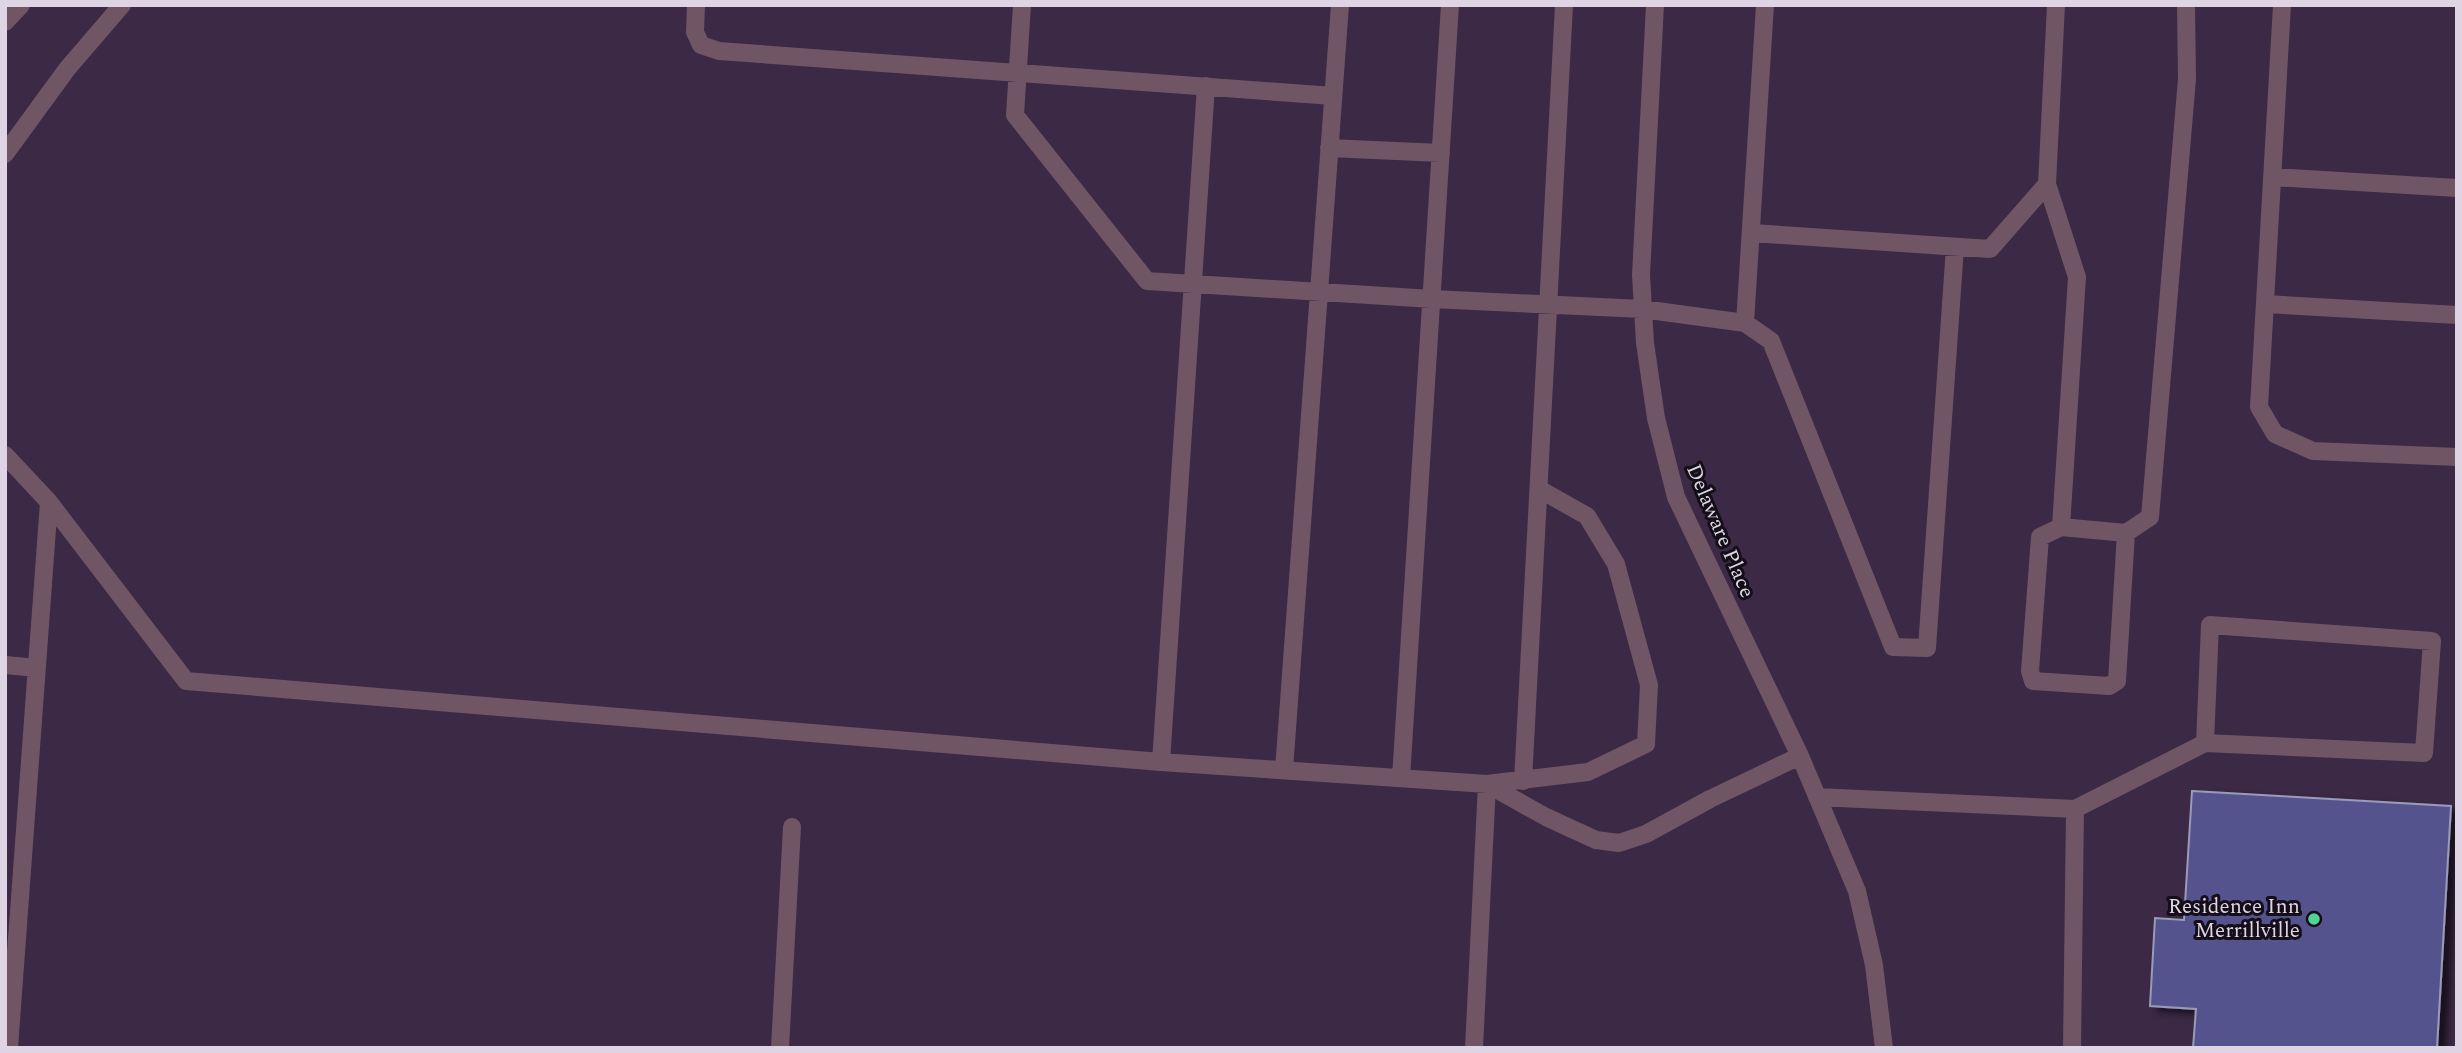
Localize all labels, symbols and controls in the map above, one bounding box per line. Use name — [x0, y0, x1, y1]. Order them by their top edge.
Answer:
street label: Delaware Place — [1677, 459, 1763, 603]
place label: Residence Inn Merrillville — [2168, 891, 2300, 947]
marker: Residence Inn Merrillville — [2306, 911, 2322, 927]

